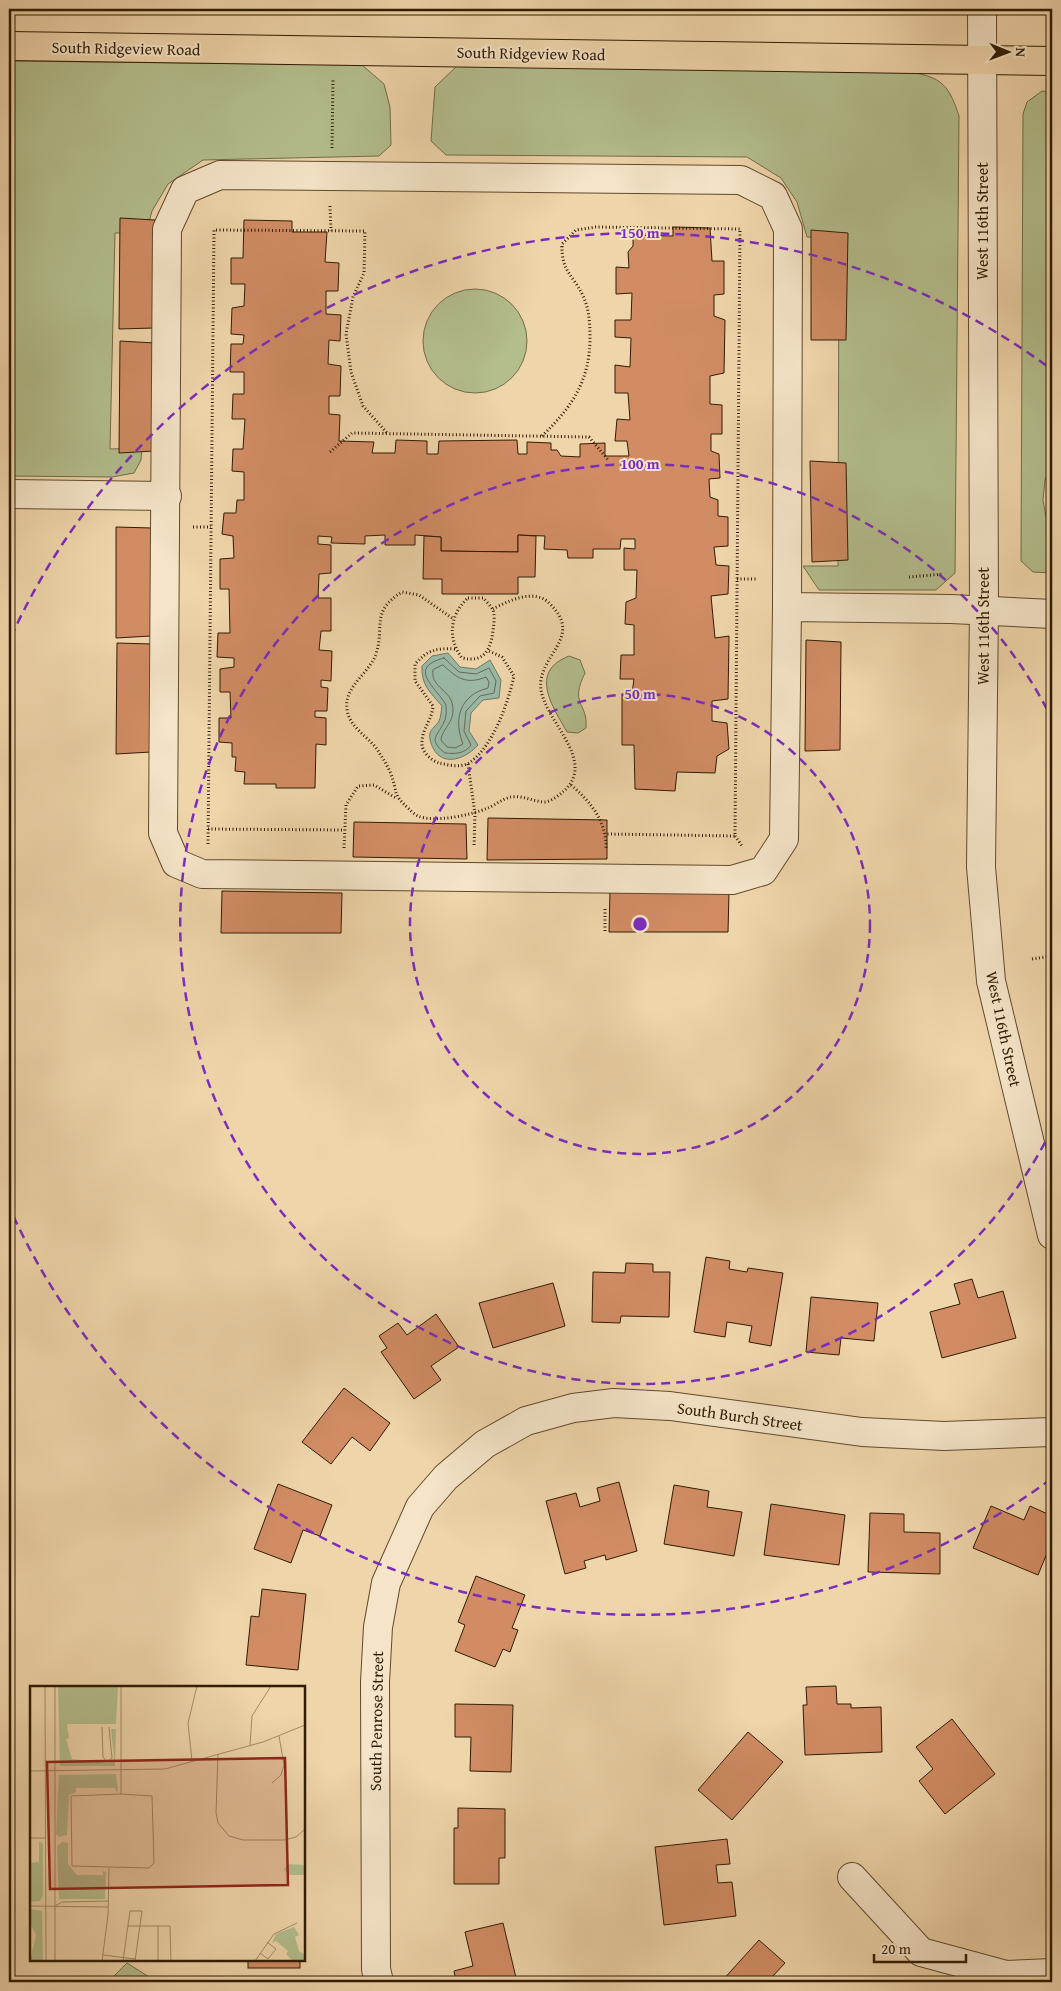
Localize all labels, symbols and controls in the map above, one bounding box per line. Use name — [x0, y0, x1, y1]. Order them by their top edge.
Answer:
north arrow — [984, 28, 1034, 78]
street label: South Ridgeview Road — [51, 35, 201, 61]
street label: South Ridgeview Road — [456, 40, 606, 66]
text: N — [1011, 47, 1031, 58]
street label: West 116th Street — [970, 162, 994, 280]
text: 150 m — [620, 222, 660, 243]
text: 100 m — [620, 453, 660, 474]
street label: West 116th Street — [971, 567, 995, 685]
text: 50 m — [624, 683, 656, 704]
centre of rings — [631, 915, 649, 933]
street label: West 116th Street — [980, 969, 1028, 1089]
street label: South Burch Street — [676, 1395, 805, 1437]
street label: South Penrose Street — [363, 1650, 389, 1791]
inset map — [30, 1686, 305, 1961]
scale bar — [874, 1931, 966, 1963]
text: 20 m — [881, 1938, 912, 1959]

